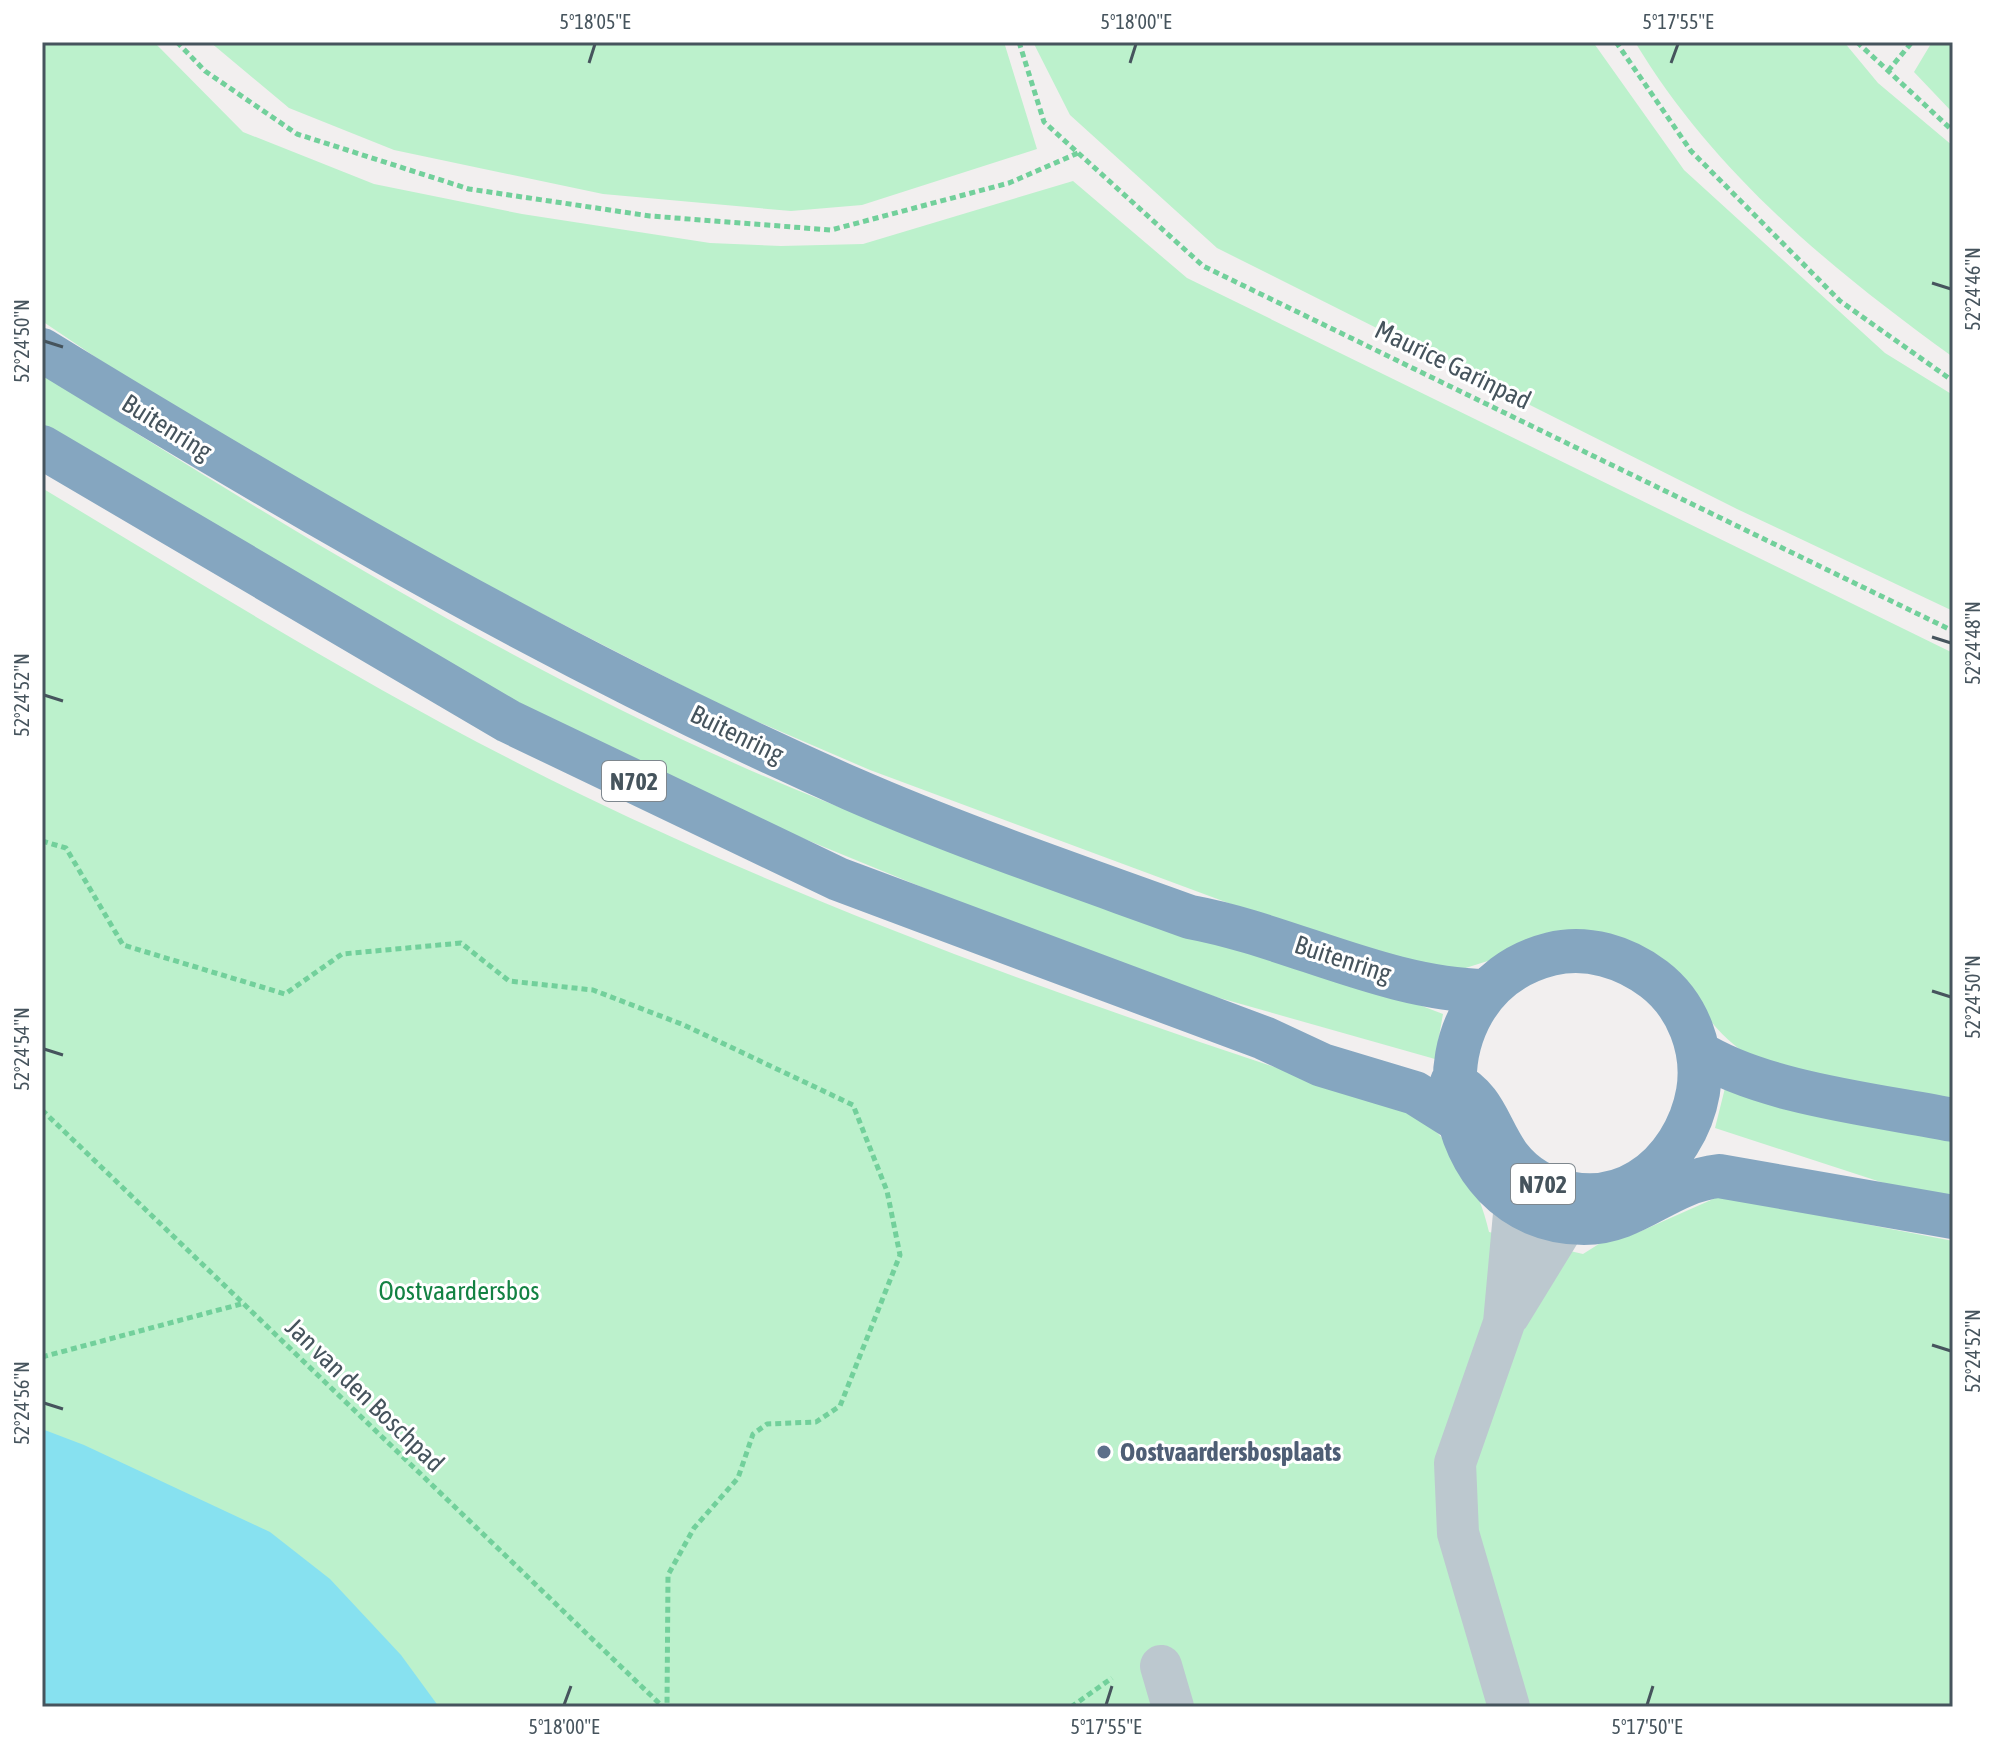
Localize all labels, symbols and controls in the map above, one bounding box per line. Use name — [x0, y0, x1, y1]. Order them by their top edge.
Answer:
text: 5°18'05"E — [560, 10, 631, 33]
text: 5°18'00"E — [1101, 10, 1172, 33]
text: 5°17'55"E — [1643, 10, 1714, 33]
text: 52°24'46"N — [1961, 247, 1984, 331]
text: 52°24'50"N — [10, 299, 33, 383]
street label: Maurice Garinpad — [1370, 314, 1536, 416]
street label: Buitenring — [117, 388, 218, 467]
text: 52°24'48"N — [1961, 601, 1984, 685]
text: 52°24'52"N — [10, 653, 33, 737]
street label: Buitenring — [686, 699, 789, 770]
road number: N702 — [602, 761, 666, 801]
street label: Buitenring — [1291, 929, 1396, 989]
text: 52°24'50"N — [1961, 955, 1984, 1039]
text: 52°24'54"N — [10, 1007, 33, 1091]
road number: N702 — [1511, 1164, 1575, 1204]
park label: Oostvaardersbos — [378, 1276, 540, 1306]
text: 52°24'52"N — [1961, 1309, 1984, 1393]
street label: Jan van den Boschpad — [280, 1312, 450, 1478]
text: 52°24'56"N — [10, 1361, 33, 1445]
place label: Oostvaardersbosplaats — [1120, 1437, 1341, 1467]
marker: Oostvaardersbosplaats — [1095, 1443, 1113, 1461]
text: 5°18'00"E — [529, 1715, 600, 1738]
text: 5°17'55"E — [1071, 1715, 1142, 1738]
text: 5°17'50"E — [1612, 1715, 1683, 1738]

